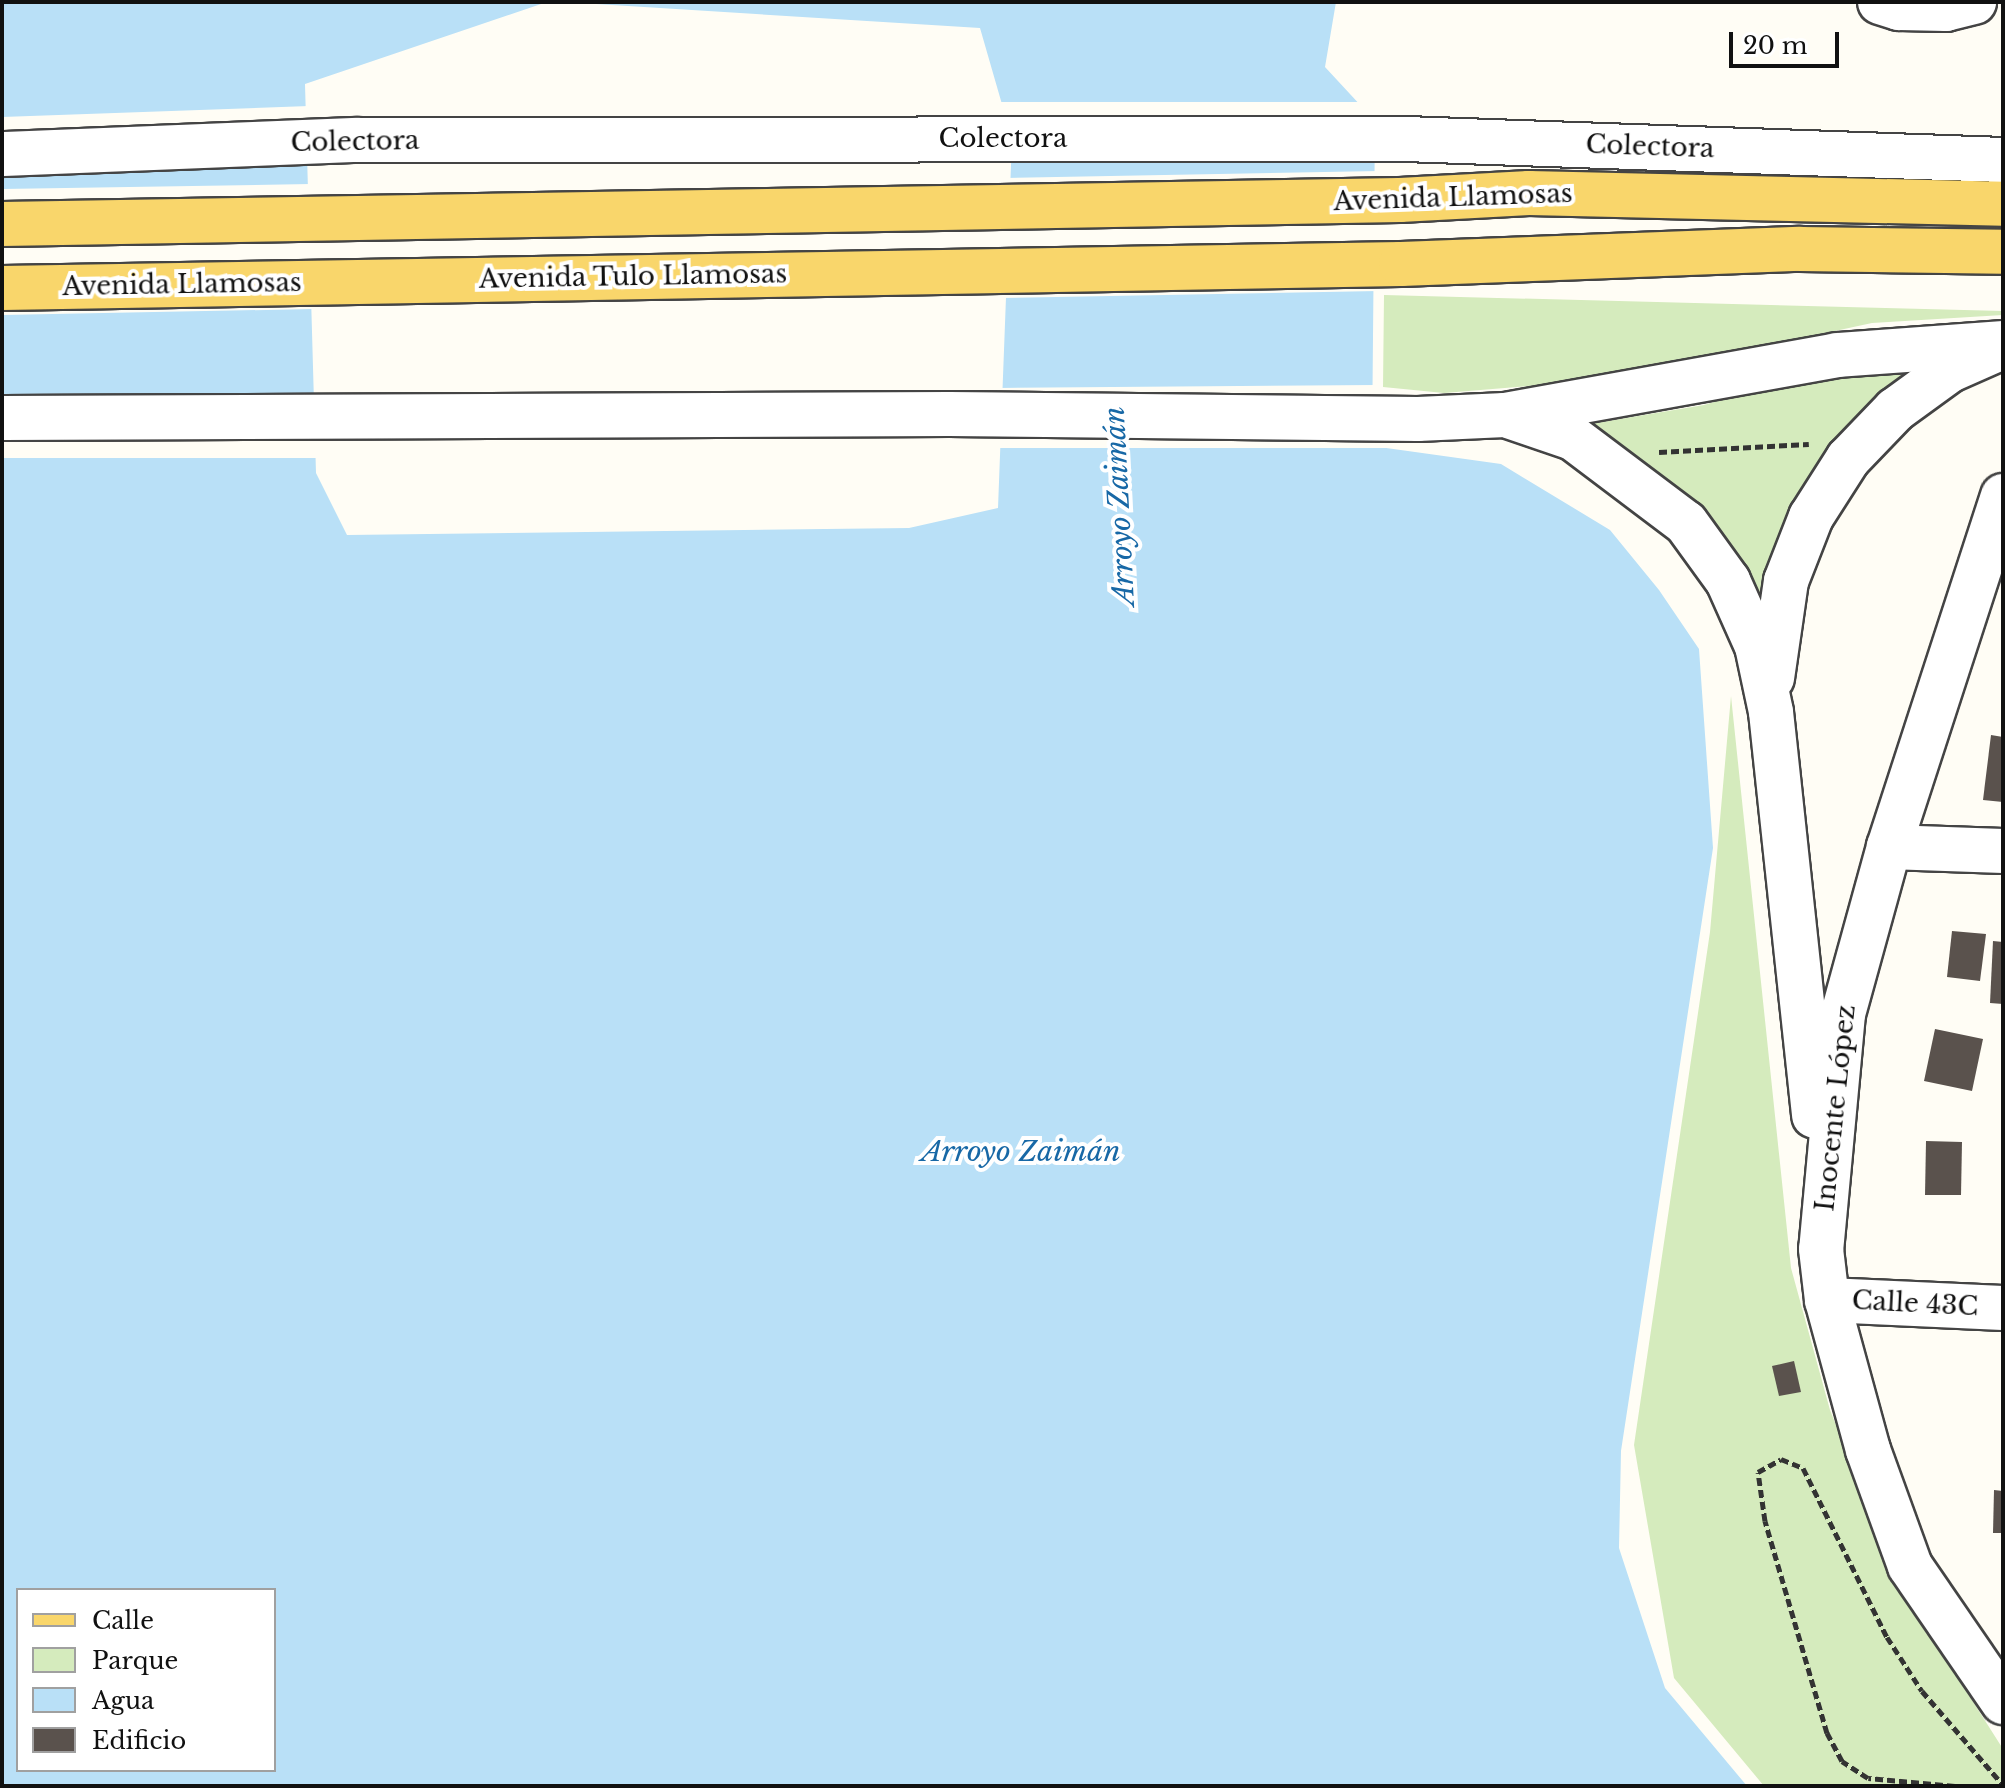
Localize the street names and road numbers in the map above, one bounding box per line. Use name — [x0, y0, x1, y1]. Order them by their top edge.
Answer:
street label: Colectora — [939, 123, 1067, 155]
street label: Colectora — [290, 125, 420, 159]
street label: Colectora — [1585, 129, 1715, 165]
street label: Avenida Llamosas — [1333, 178, 1573, 218]
street label: Avenida Tulo Llamosas — [478, 259, 788, 295]
street label: Avenida Llamosas — [62, 267, 302, 303]
street label: Inocente López — [1810, 1003, 1862, 1213]
street label: Calle 43C — [1851, 1285, 1979, 1323]

